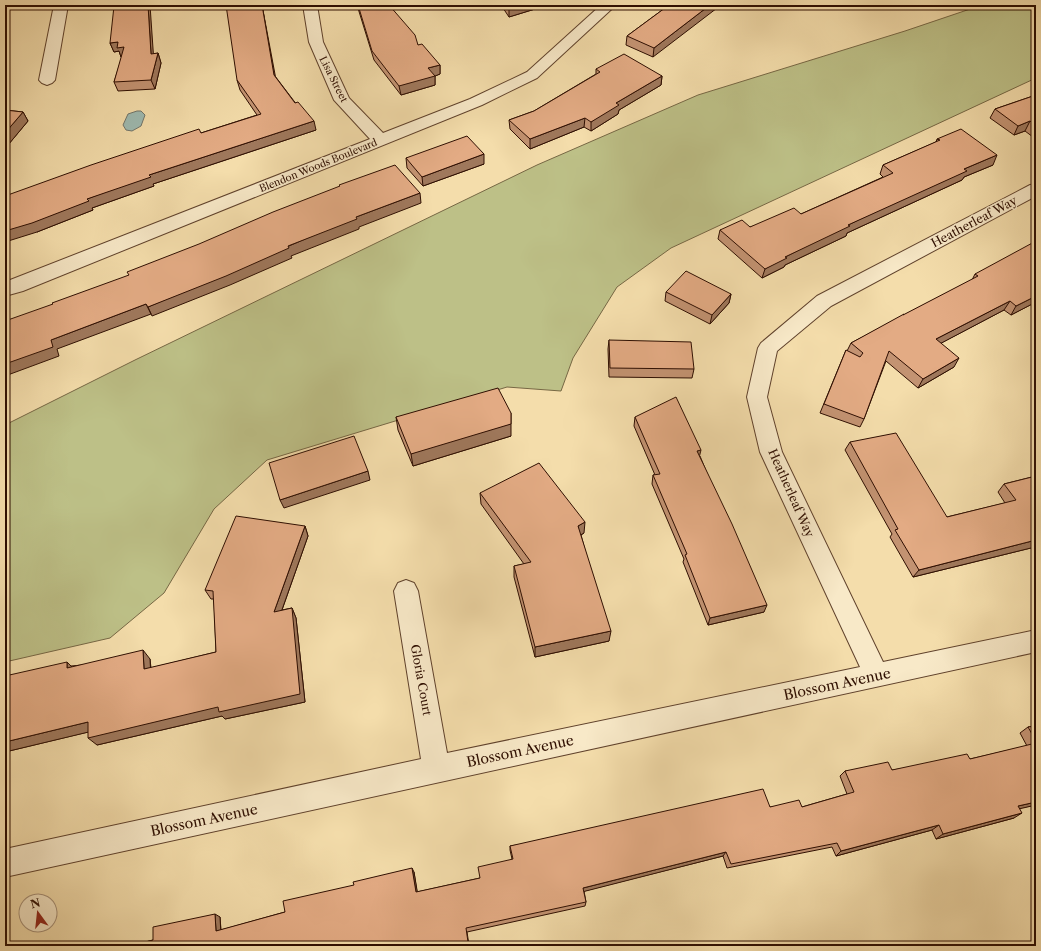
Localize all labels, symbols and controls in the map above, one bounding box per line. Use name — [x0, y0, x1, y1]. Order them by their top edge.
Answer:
street label: Lisa Street — [316, 54, 351, 105]
street label: Blendon Woods Boulevard — [257, 136, 379, 195]
street label: Heatherleaf Way — [928, 192, 1020, 250]
street label: Heatherleaf Way — [765, 446, 818, 540]
street label: Gloria Court — [408, 643, 435, 717]
street label: Blossom Avenue — [782, 664, 892, 704]
street label: Blossom Avenue — [465, 731, 575, 771]
street label: Blossom Avenue — [149, 800, 259, 840]
north arrow — [18, 893, 58, 933]
text: N — [29, 895, 42, 911]

